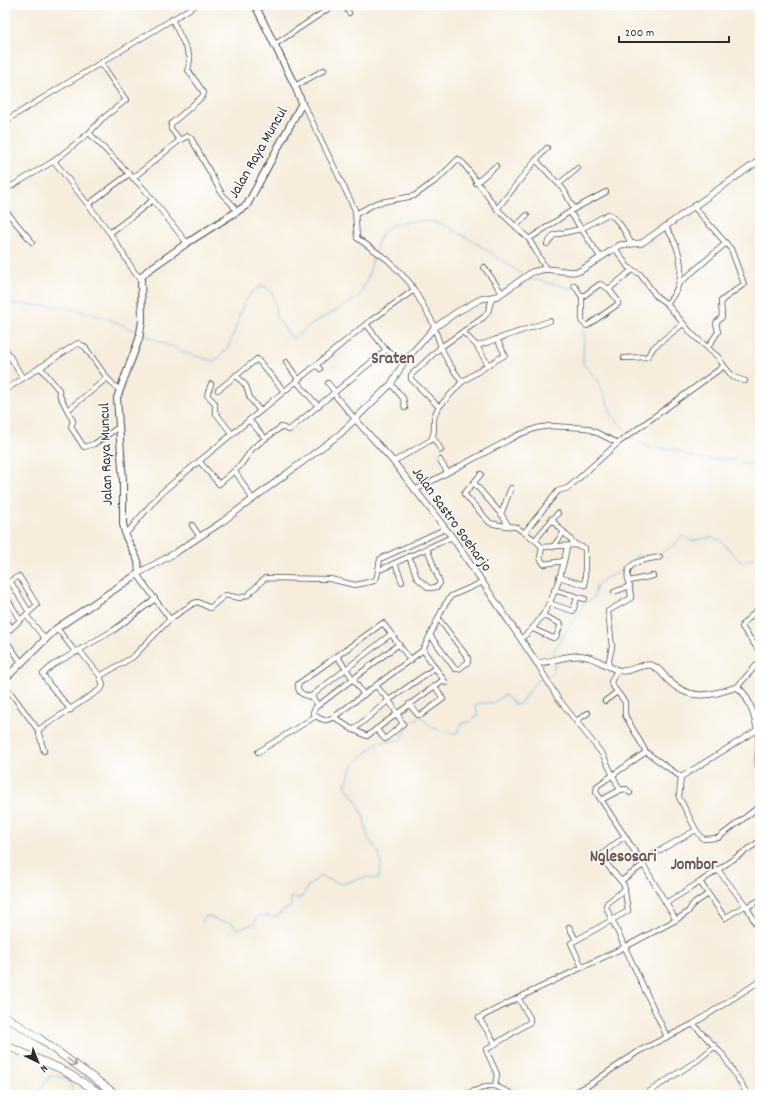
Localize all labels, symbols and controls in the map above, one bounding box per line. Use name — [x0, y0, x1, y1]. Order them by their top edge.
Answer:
scale bar — [619, 18, 729, 44]
text: 200 m — [625, 25, 654, 42]
street label: Jalan Raya Muncul — [224, 103, 294, 203]
district label: Sraten — [371, 348, 415, 372]
street label: Jalan Raya Muncul — [94, 402, 120, 506]
street label: Jalan Sastro Soeharjo — [405, 463, 497, 577]
district label: Nglesosari — [590, 846, 657, 870]
district label: Jombor — [671, 854, 718, 878]
north arrow — [18, 1042, 58, 1082]
one-way arrow — [66, 1058, 77, 1066]
text: N — [36, 1060, 51, 1076]

